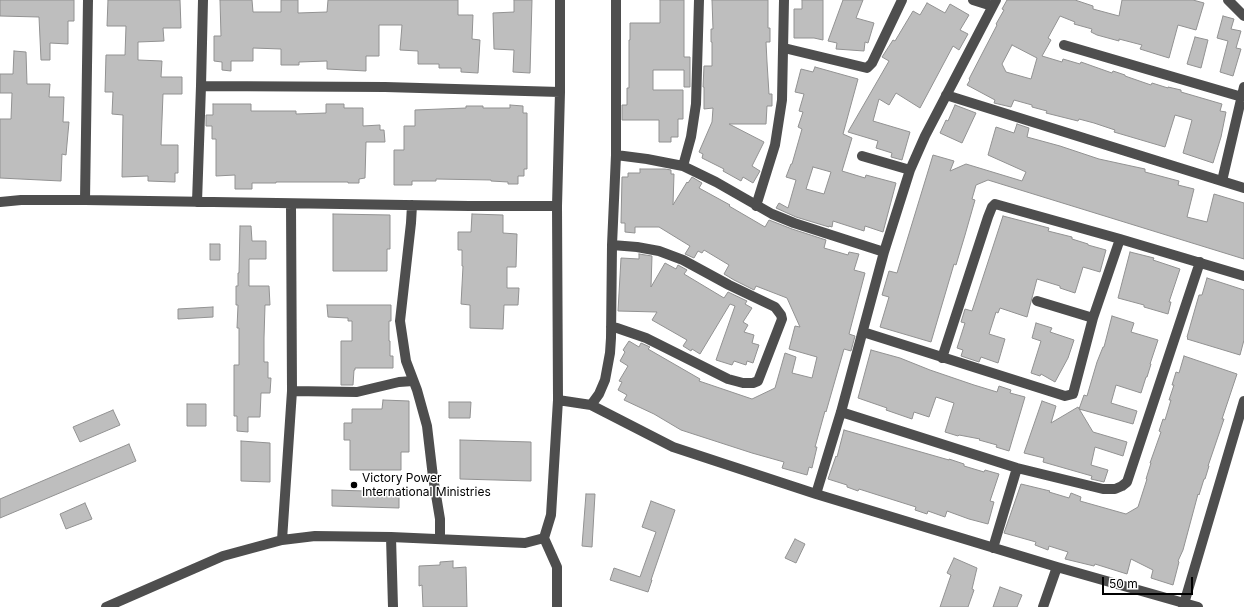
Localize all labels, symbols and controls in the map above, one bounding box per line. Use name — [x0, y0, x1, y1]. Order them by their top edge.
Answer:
place label: Victory Power International Ministries — [362, 471, 491, 499]
marker: Victory Power International Ministries — [349, 480, 359, 490]
scale bar — [1104, 569, 1195, 595]
text: 50 m — [1109, 576, 1138, 591]

